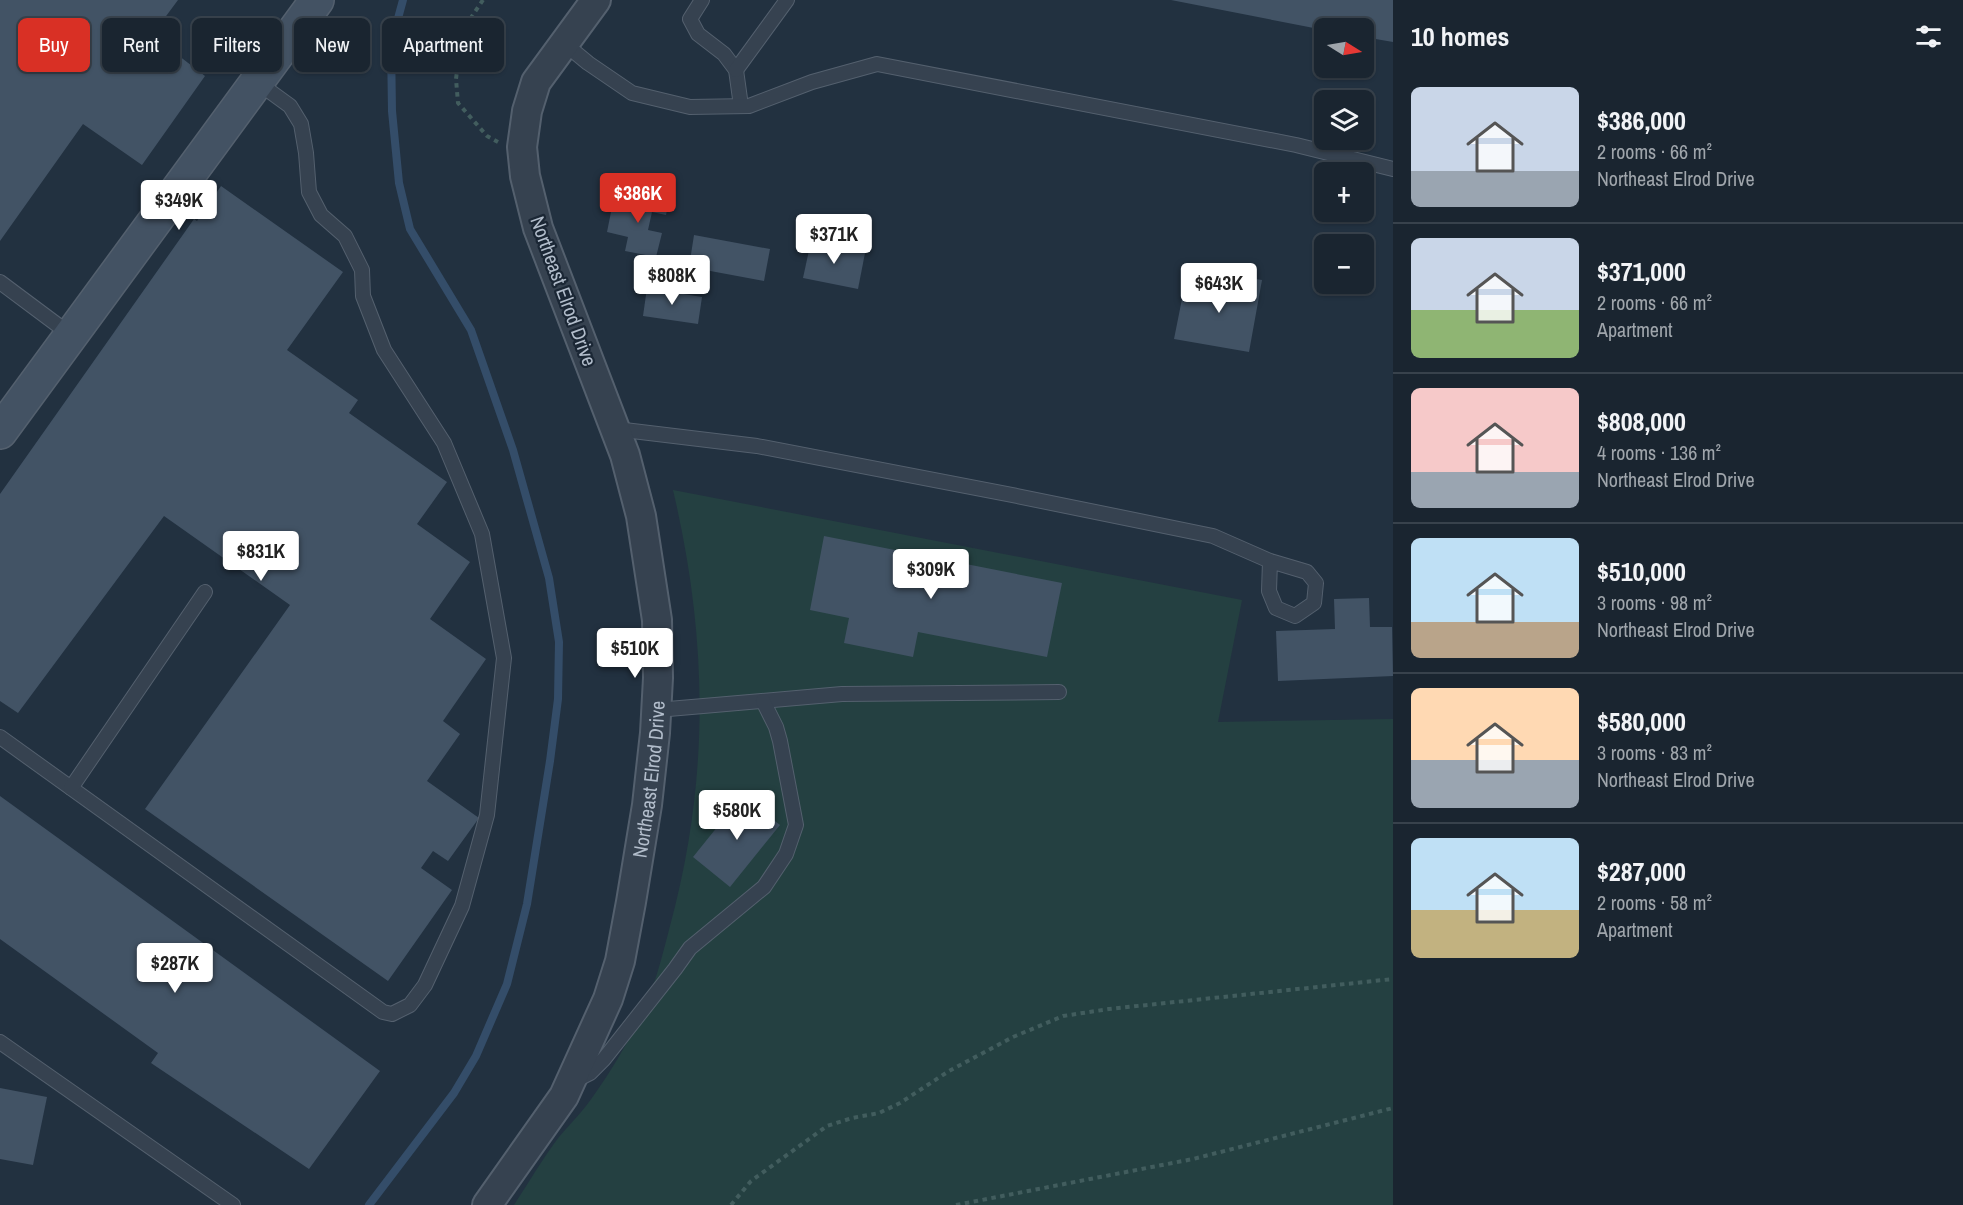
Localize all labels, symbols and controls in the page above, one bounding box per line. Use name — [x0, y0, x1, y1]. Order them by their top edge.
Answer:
chip: Buy — [18, 18, 90, 72]
chip: Rent — [102, 18, 180, 72]
chip: Filters — [192, 18, 282, 72]
chip: New — [294, 18, 370, 72]
chip: Apartment — [382, 18, 504, 72]
north arrow — [1314, 18, 1374, 78]
map controls — [1314, 18, 1374, 294]
text: 10 homes — [1411, 19, 1509, 54]
icon: filters — [1912, 20, 1945, 53]
button: layers — [1314, 90, 1374, 150]
text: $386,000 — [1597, 103, 1686, 138]
icon: home — [1459, 111, 1531, 183]
text: 2 rooms · 66 m² — [1597, 138, 1712, 165]
button: + — [1314, 162, 1374, 222]
text: Northeast Elrod Drive — [1597, 165, 1755, 192]
pin: $386K — [596, 173, 680, 224]
text: $386K — [614, 179, 662, 206]
pin: $349K — [137, 180, 221, 231]
text: $349K — [155, 186, 203, 213]
street label: Northeast Elrod Drive — [524, 212, 604, 370]
pin: $371K — [792, 214, 876, 265]
text: $371K — [810, 220, 858, 247]
button: − — [1314, 234, 1374, 294]
text: $371,000 — [1597, 254, 1686, 289]
pin: $808K — [630, 255, 714, 306]
text: $808K — [648, 261, 696, 288]
icon: home — [1459, 262, 1531, 334]
pin: $643K — [1177, 263, 1261, 314]
text: $643K — [1195, 269, 1243, 296]
text: 2 rooms · 66 m² — [1597, 289, 1712, 316]
text: Apartment — [1597, 316, 1673, 343]
text: $808,000 — [1597, 404, 1686, 439]
icon: home — [1459, 412, 1531, 484]
text: 4 rooms · 136 m² — [1597, 439, 1721, 466]
text: Northeast Elrod Drive — [1597, 466, 1755, 493]
pin: $831K — [219, 531, 303, 582]
text: $831K — [237, 537, 285, 564]
pin: $309K — [889, 549, 973, 600]
text: $510,000 — [1597, 554, 1686, 589]
text: $309K — [907, 555, 955, 582]
icon: home — [1459, 562, 1531, 634]
text: 3 rooms · 98 m² — [1597, 589, 1712, 616]
text: Northeast Elrod Drive — [1597, 616, 1755, 643]
pin: $510K — [593, 628, 677, 679]
text: $510K — [611, 634, 659, 661]
street label: Northeast Elrod Drive — [625, 700, 670, 860]
text: $580,000 — [1597, 704, 1686, 739]
icon: home — [1459, 712, 1531, 784]
text: 3 rooms · 83 m² — [1597, 739, 1712, 766]
text: Northeast Elrod Drive — [1597, 766, 1755, 793]
pin: $580K — [695, 790, 779, 841]
text: $580K — [713, 796, 761, 823]
text: $287,000 — [1597, 854, 1686, 889]
icon: home — [1459, 862, 1531, 934]
text: 2 rooms · 58 m² — [1597, 889, 1712, 916]
text: Apartment — [1597, 916, 1673, 943]
pin: $287K — [133, 943, 217, 994]
text: $287K — [151, 949, 199, 976]

